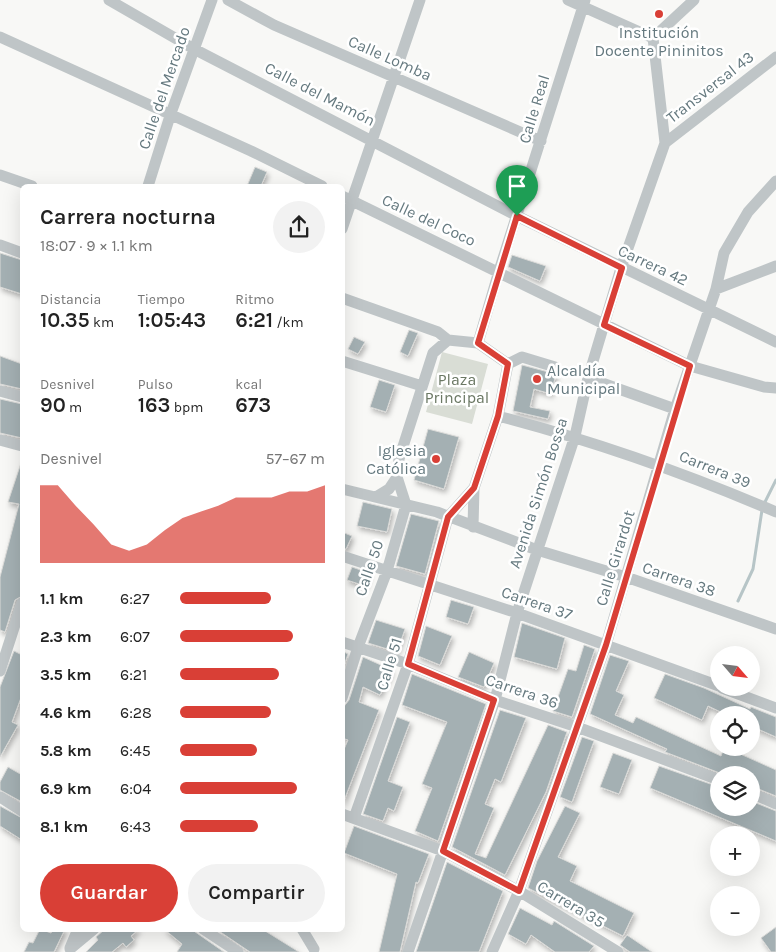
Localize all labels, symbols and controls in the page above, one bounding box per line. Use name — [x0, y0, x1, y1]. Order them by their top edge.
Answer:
marker: Institución Docente Pininitos — [653, 8, 665, 20]
place label: Institución Docente Pininitos — [594, 23, 724, 60]
street label: Calle del Mercado — [134, 24, 194, 152]
street label: Calle Lomba — [345, 31, 435, 85]
street label: Transversal 43 — [663, 47, 757, 127]
street label: Calle del Mamón — [262, 58, 378, 130]
street label: Calle Real — [515, 72, 553, 146]
pin — [496, 165, 538, 216]
icon: arrive — [503, 172, 531, 200]
street label: Calle del Coco — [379, 190, 479, 250]
button: share — [273, 201, 325, 253]
text: Carrera nocturna — [40, 204, 216, 230]
text: 18:07 · 9 × 1.1 km — [40, 236, 153, 255]
street label: Carrera 42 — [615, 241, 691, 289]
text: Distancia — [40, 291, 101, 308]
text: Tiempo — [138, 291, 185, 308]
text: Ritmo — [235, 291, 274, 308]
text: 10.35 — [40, 308, 90, 332]
text: 1:05:43 — [138, 308, 206, 332]
text: 6:21 — [235, 308, 273, 332]
text: km — [90, 314, 114, 331]
text: /km — [273, 314, 304, 331]
place label: Alcaldía Municipal — [547, 361, 620, 398]
park label: Plaza Principal — [425, 370, 489, 407]
marker: Alcaldía Municipal — [531, 373, 543, 385]
text: Desnivel — [40, 376, 95, 393]
text: Pulso — [138, 376, 173, 393]
text: kcal — [235, 376, 262, 393]
text: 90 — [40, 393, 66, 417]
text: 163 — [138, 393, 170, 417]
text: 673 — [235, 393, 271, 417]
text: m — [66, 399, 82, 416]
text: bpm — [170, 399, 203, 416]
street label: Avenida Simón Bossa — [505, 415, 571, 571]
place label: Iglesia Católica — [366, 441, 426, 478]
street label: Carrera 39 — [676, 446, 754, 492]
text: Desnivel — [40, 449, 102, 468]
text: 57–67 m — [265, 449, 325, 468]
marker: Iglesia Católica — [430, 453, 442, 465]
street label: Calle Girardot — [591, 508, 639, 608]
street label: Calle 50 — [351, 537, 387, 599]
street label: Carrera 38 — [640, 558, 718, 600]
street label: Carrera 37 — [499, 582, 575, 624]
text: 1.1 km — [40, 589, 84, 608]
text: 6:27 — [120, 589, 150, 608]
text: 2.3 km — [40, 627, 92, 646]
text: 6:07 — [120, 627, 150, 646]
street label: Calle 51 — [372, 635, 406, 693]
north arrow — [710, 646, 760, 696]
map controls — [710, 646, 760, 936]
text: 3.5 km — [40, 665, 91, 684]
text: 6:21 — [120, 665, 147, 684]
street label: Carrera 36 — [483, 670, 561, 712]
text: 4.6 km — [40, 703, 91, 722]
text: 6:28 — [120, 703, 152, 722]
button: locate — [710, 706, 760, 756]
text: 5.8 km — [40, 741, 92, 760]
text: 6:45 — [120, 741, 151, 760]
button: layers — [710, 766, 760, 816]
text: 6.9 km — [40, 779, 92, 798]
text: 6:04 — [120, 779, 151, 798]
text: 8.1 km — [40, 817, 88, 836]
text: 6:43 — [120, 817, 151, 836]
button: + — [710, 826, 760, 876]
button: Guardar — [40, 864, 178, 922]
button: Compartir — [188, 864, 325, 922]
street label: Carrera 35 — [534, 876, 608, 932]
button: − — [710, 886, 760, 936]

